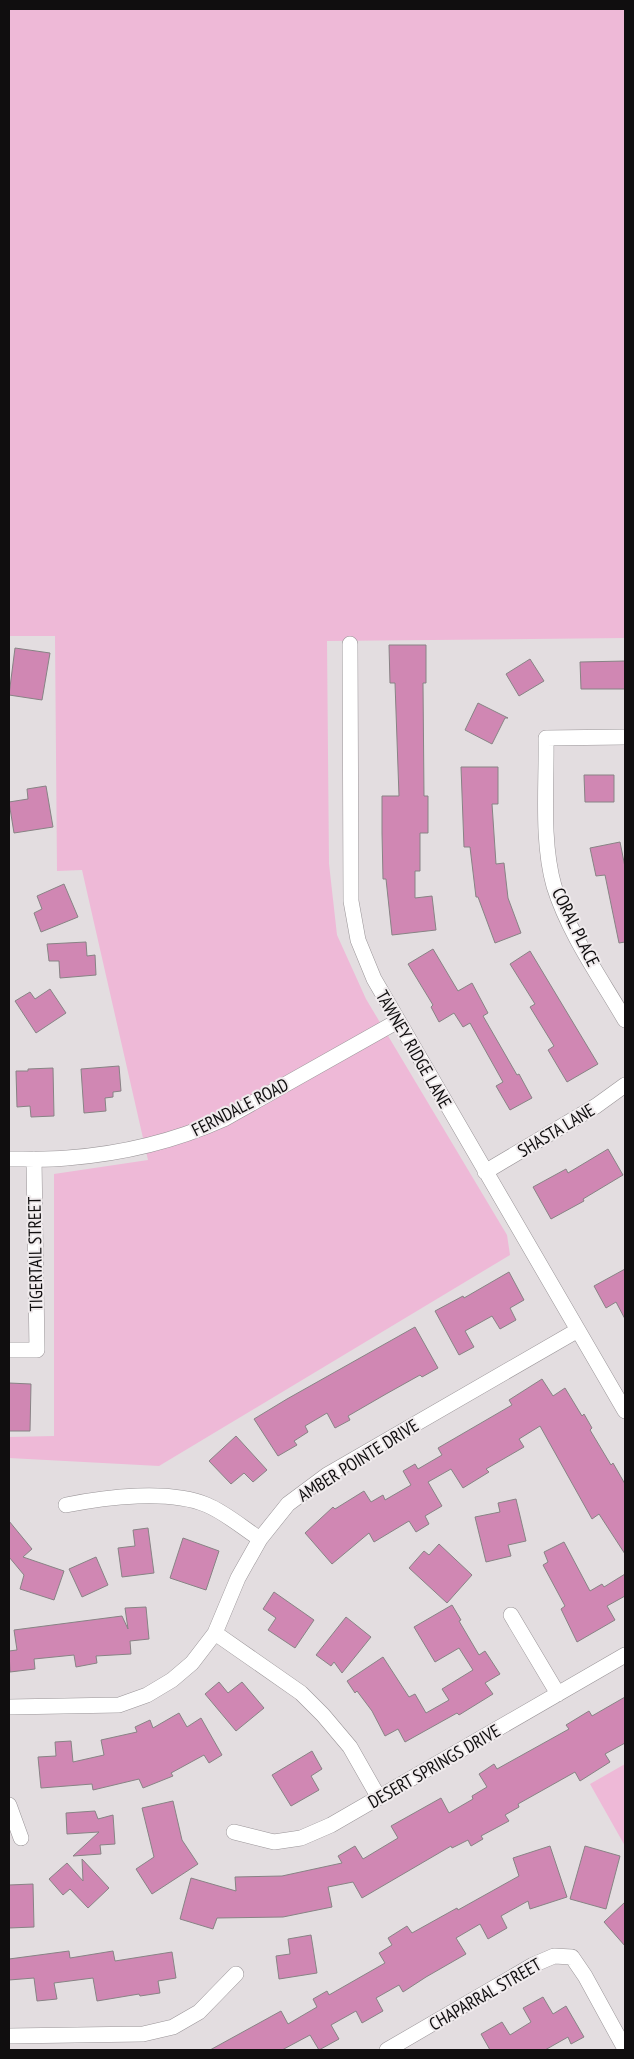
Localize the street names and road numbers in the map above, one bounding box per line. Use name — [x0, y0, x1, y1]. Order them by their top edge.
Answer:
street label: CORAL PLACE — [547, 884, 605, 970]
street label: TAWNEY RIDGE LANE — [371, 986, 457, 1112]
street label: FERNDALE ROAD — [188, 1073, 292, 1141]
street label: SHASTA LANE — [513, 1098, 599, 1162]
street label: TIGERTAIL STREET — [22, 1196, 48, 1312]
street label: AMBER POINTE DRIVE — [293, 1414, 423, 1506]
street label: DESERT SPRINGS DRIVE — [364, 1719, 504, 1813]
street label: CHAPARRAL STREET — [425, 1953, 545, 2035]

